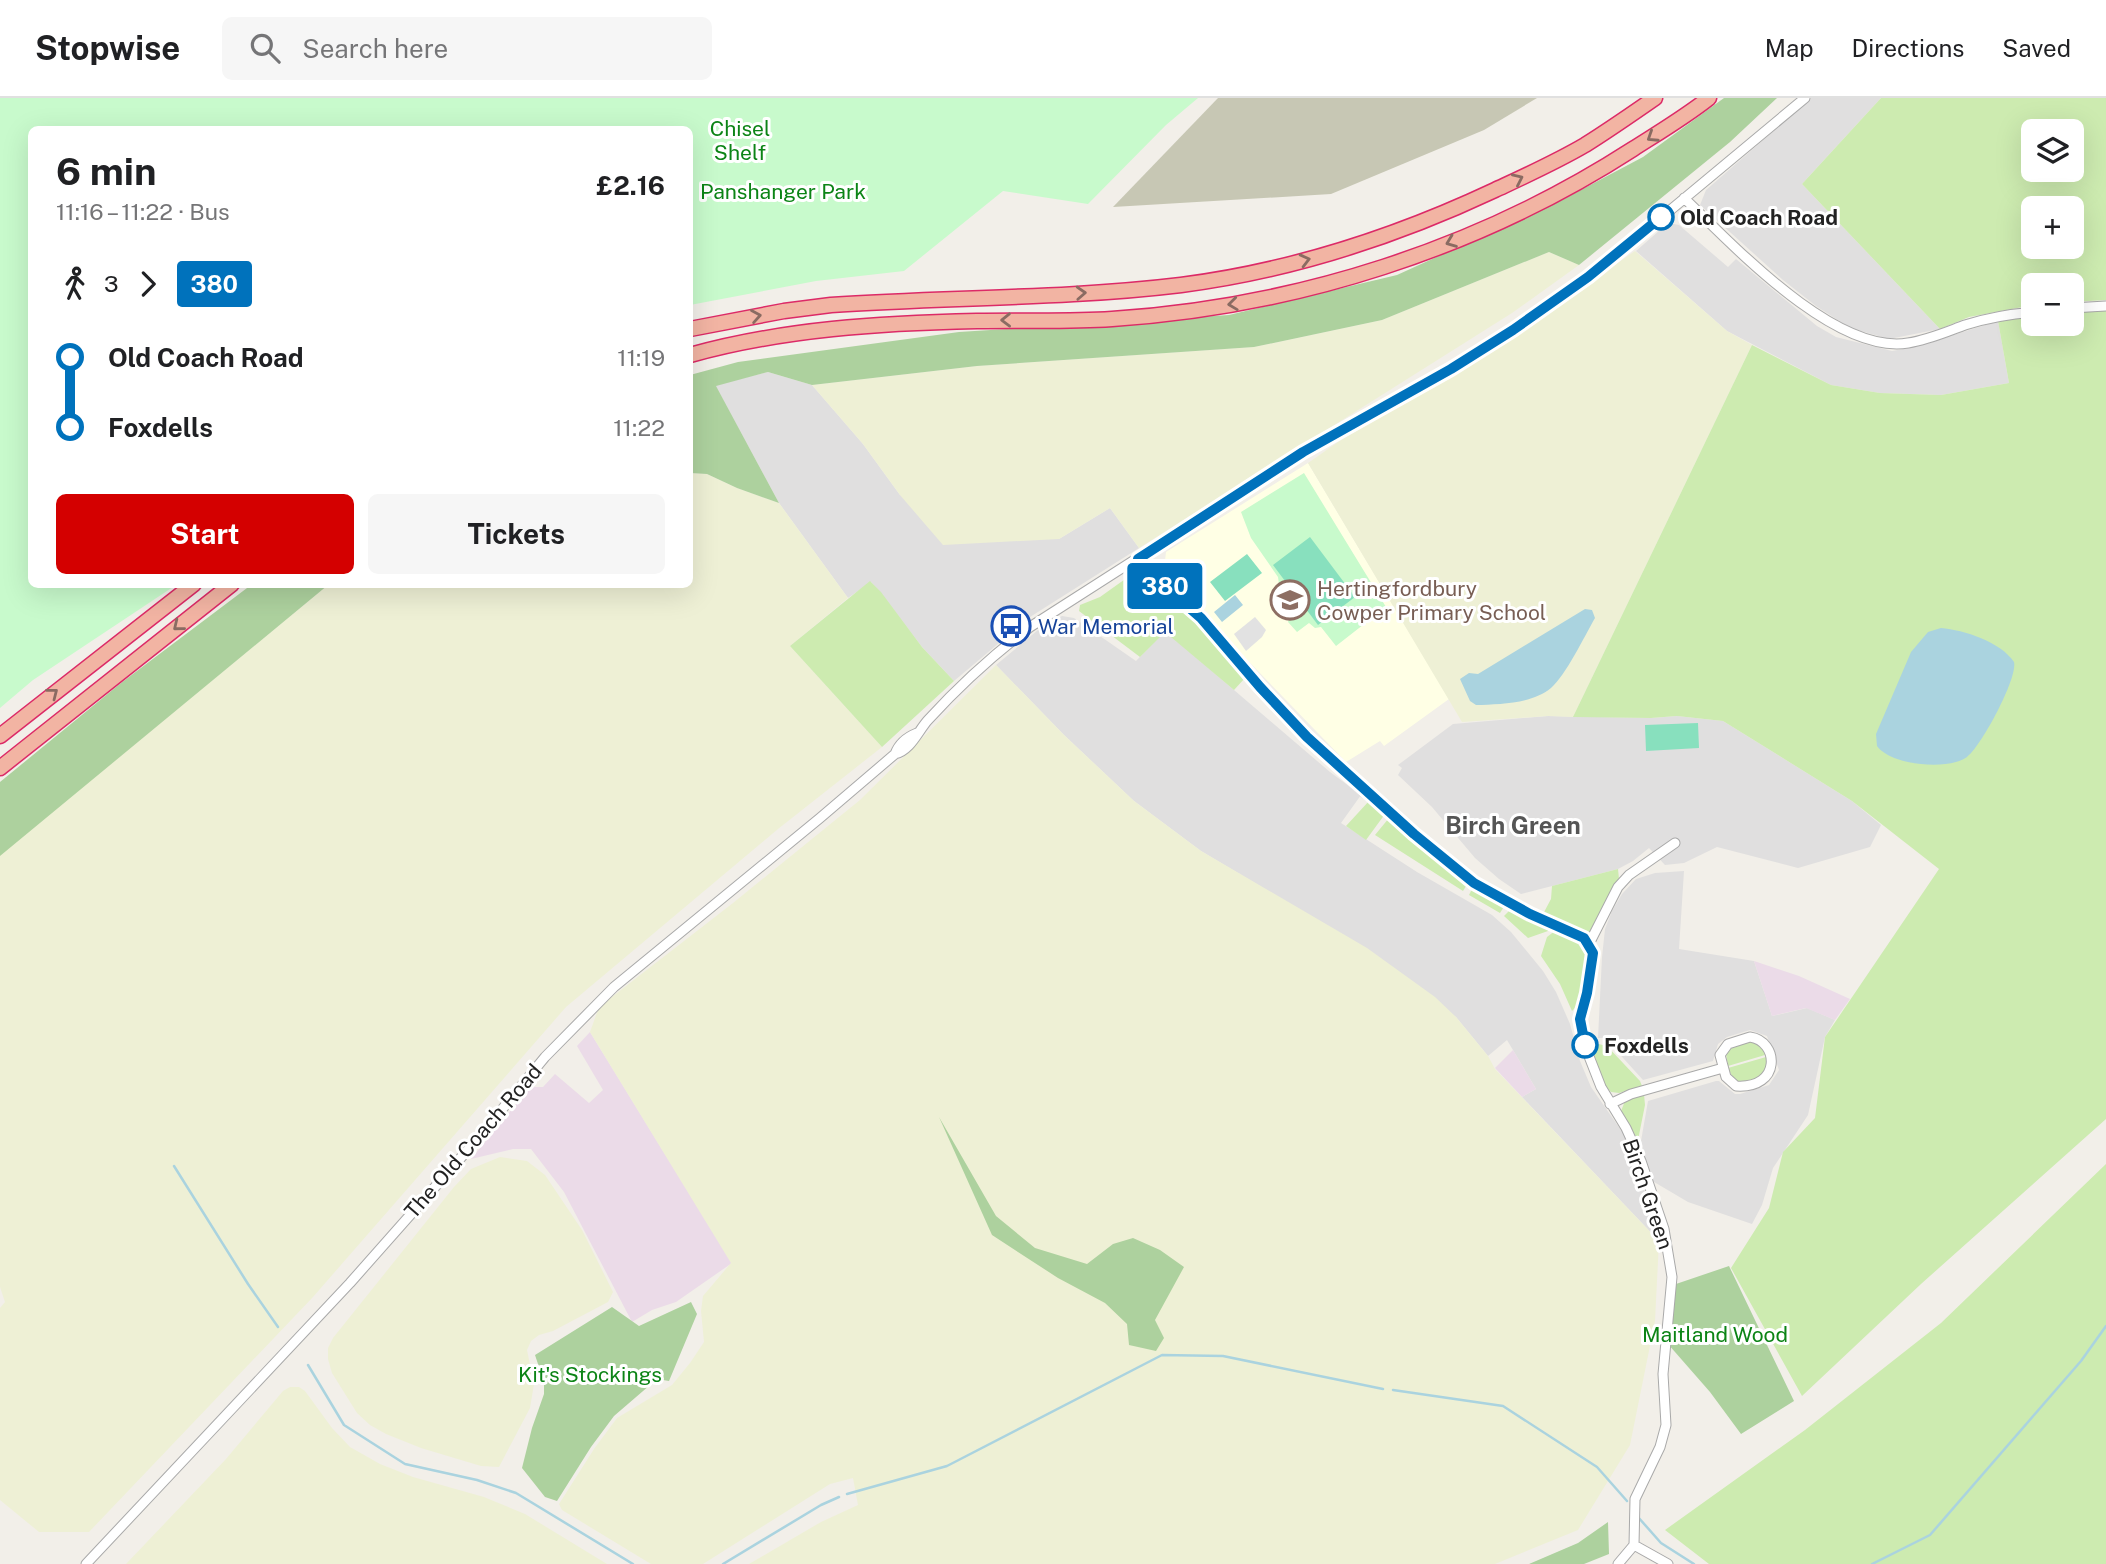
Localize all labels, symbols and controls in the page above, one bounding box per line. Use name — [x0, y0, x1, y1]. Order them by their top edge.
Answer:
search box — [222, 17, 712, 80]
text: Stopwise — [35, 29, 180, 67]
icon: search — [246, 29, 284, 67]
text: Search here — [302, 33, 448, 64]
text: Map — [1765, 34, 1814, 62]
text: Directions — [1852, 34, 1964, 62]
text: Saved — [2002, 34, 2071, 62]
park label: Chisel Shelf — [710, 116, 770, 165]
map controls — [2021, 119, 2084, 336]
button: layers — [2021, 119, 2084, 182]
one-way arrow — [1647, 128, 1660, 141]
text: 6 min — [56, 149, 157, 194]
text: £2.16 — [596, 170, 665, 201]
one-way arrow — [1511, 174, 1523, 188]
park label: Panshanger Park — [700, 179, 866, 204]
button: + — [2021, 196, 2084, 259]
text: 11:16 – 11:22 · Bus — [56, 198, 230, 225]
marker: Old Coach Road — [1648, 204, 1674, 230]
place label: Old Coach Road — [1680, 205, 1838, 230]
one-way arrow — [1446, 234, 1458, 248]
one-way arrow — [1299, 254, 1311, 268]
icon: walk — [56, 265, 94, 303]
icon: forward — [129, 265, 167, 303]
text: 3 — [104, 270, 119, 297]
text: 380 — [191, 270, 238, 298]
button: − — [2021, 273, 2084, 336]
one-way arrow — [1076, 285, 1087, 300]
one-way arrow — [1227, 297, 1239, 312]
one-way arrow — [750, 309, 762, 324]
one-way arrow — [1001, 313, 1012, 328]
text: Old Coach Road — [108, 342, 304, 373]
text: 11:19 — [617, 344, 665, 371]
text: Foxdells — [108, 412, 213, 443]
text: 11:22 — [613, 414, 665, 441]
button: Start — [56, 494, 354, 574]
button: Tickets — [368, 494, 665, 574]
line badge: 380 — [1125, 563, 1205, 609]
text: 380 — [1141, 572, 1189, 600]
place label: Hertingfordbury Cowper Primary School — [1317, 576, 1546, 625]
school or university icon: Hertingfordbury Cowper Primary School — [1269, 579, 1311, 621]
bus stop icon: War Memorial — [990, 605, 1032, 647]
place label: War Memorial — [1038, 614, 1174, 639]
one-way arrow — [173, 618, 185, 631]
one-way arrow — [46, 689, 58, 702]
district label: Birch Green — [1445, 811, 1581, 839]
marker: Foxdells — [1572, 1032, 1598, 1058]
place label: Foxdells — [1604, 1033, 1689, 1058]
street label: The Old Coach Road — [399, 1059, 547, 1223]
street label: Birch Green — [1617, 1135, 1679, 1253]
park label: Maitland Wood — [1642, 1322, 1788, 1347]
park label: Kit's Stockings — [518, 1362, 662, 1387]

